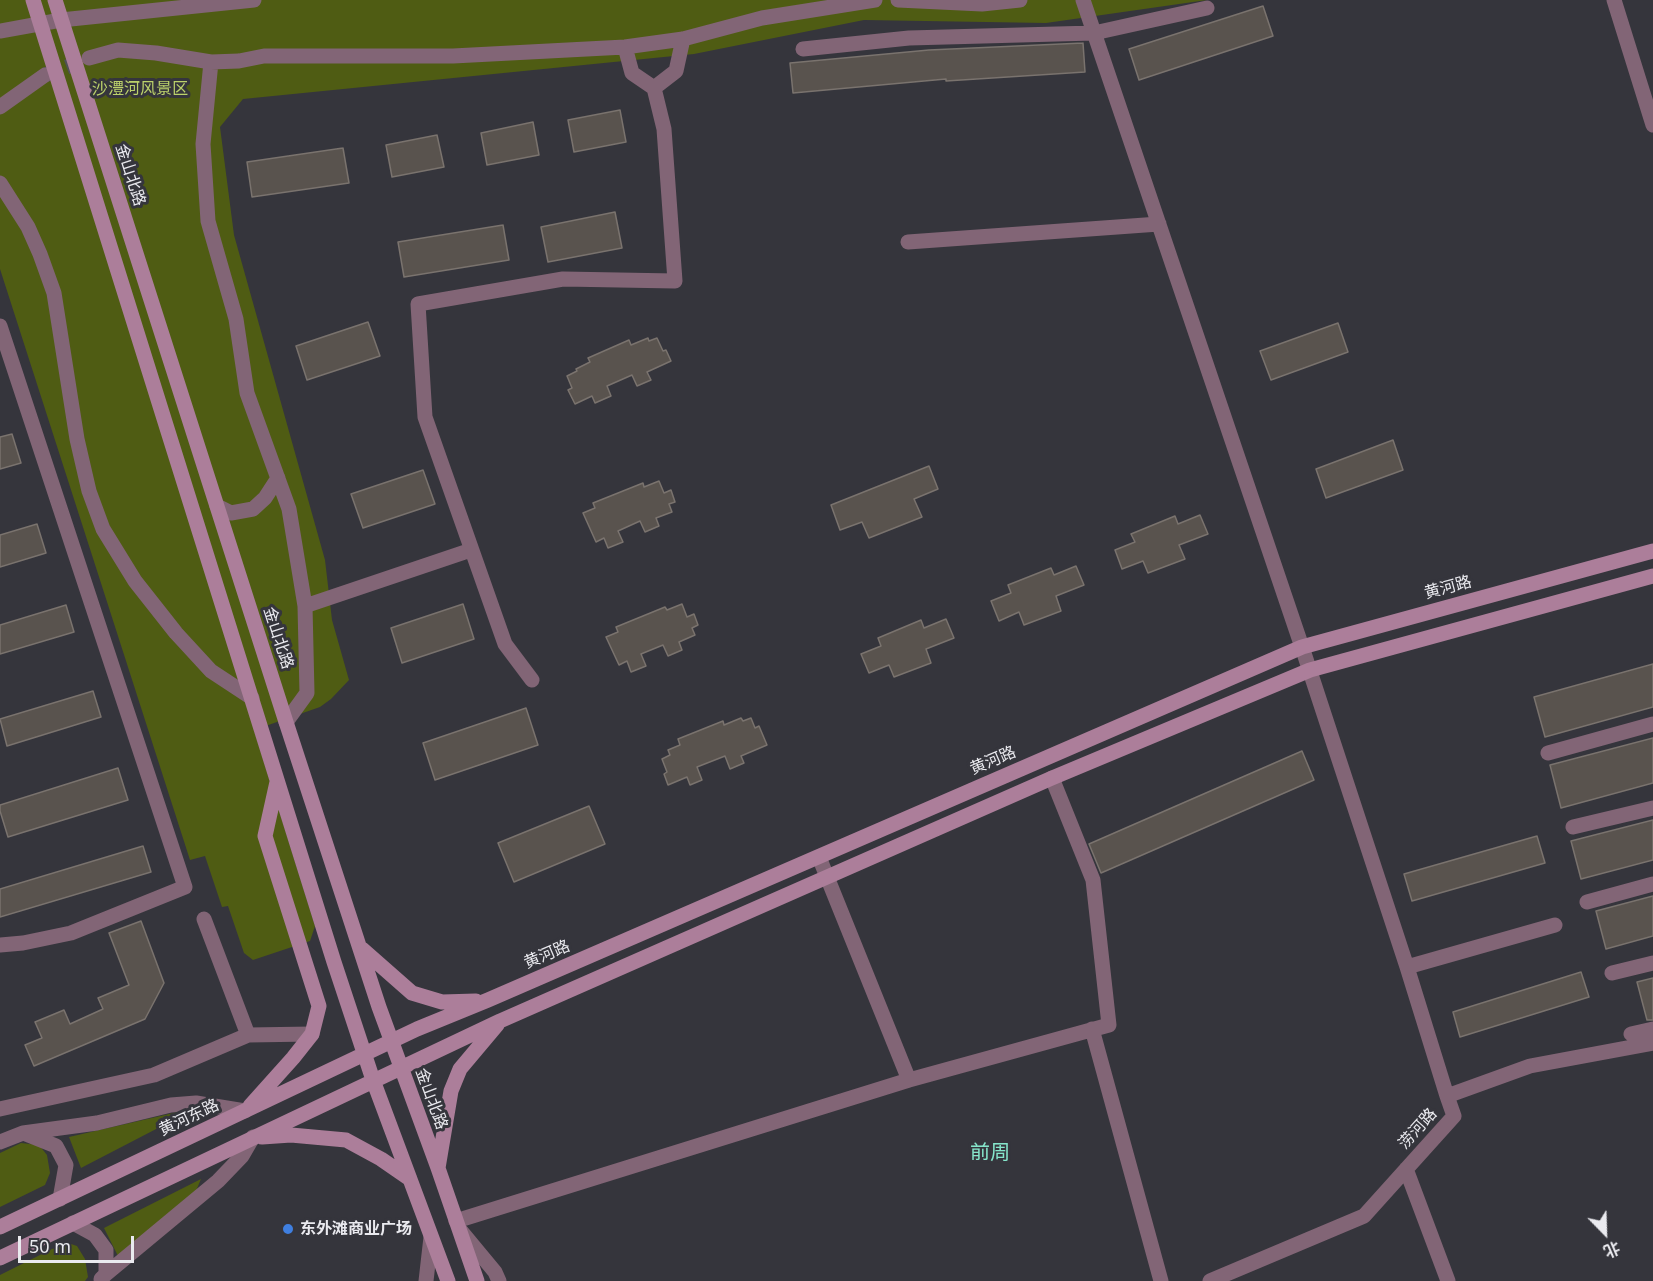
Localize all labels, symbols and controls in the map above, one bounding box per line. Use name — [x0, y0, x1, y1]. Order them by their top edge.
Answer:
park label: 沙澧河风景区 — [92, 79, 188, 99]
street label: 金山北路 — [111, 142, 149, 208]
street label: 黄河路 — [1422, 573, 1474, 603]
street label: 金山北路 — [259, 605, 297, 671]
street label: 黄河路 — [967, 743, 1019, 779]
street label: 黄河路 — [521, 937, 573, 973]
street label: 金山北路 — [411, 1066, 451, 1132]
street label: 黄河东路 — [156, 1096, 222, 1140]
street label: 涝河路 — [1395, 1105, 1441, 1153]
district label: 前周 — [970, 1141, 1010, 1165]
north arrow — [1575, 1203, 1635, 1263]
place label: 东外滩商业广场 — [300, 1219, 412, 1239]
marker: 东外滩商业广场 — [281, 1222, 295, 1236]
scale bar — [21, 1224, 136, 1262]
text: 50 m — [29, 1234, 71, 1258]
text: 北 — [1600, 1236, 1624, 1263]

